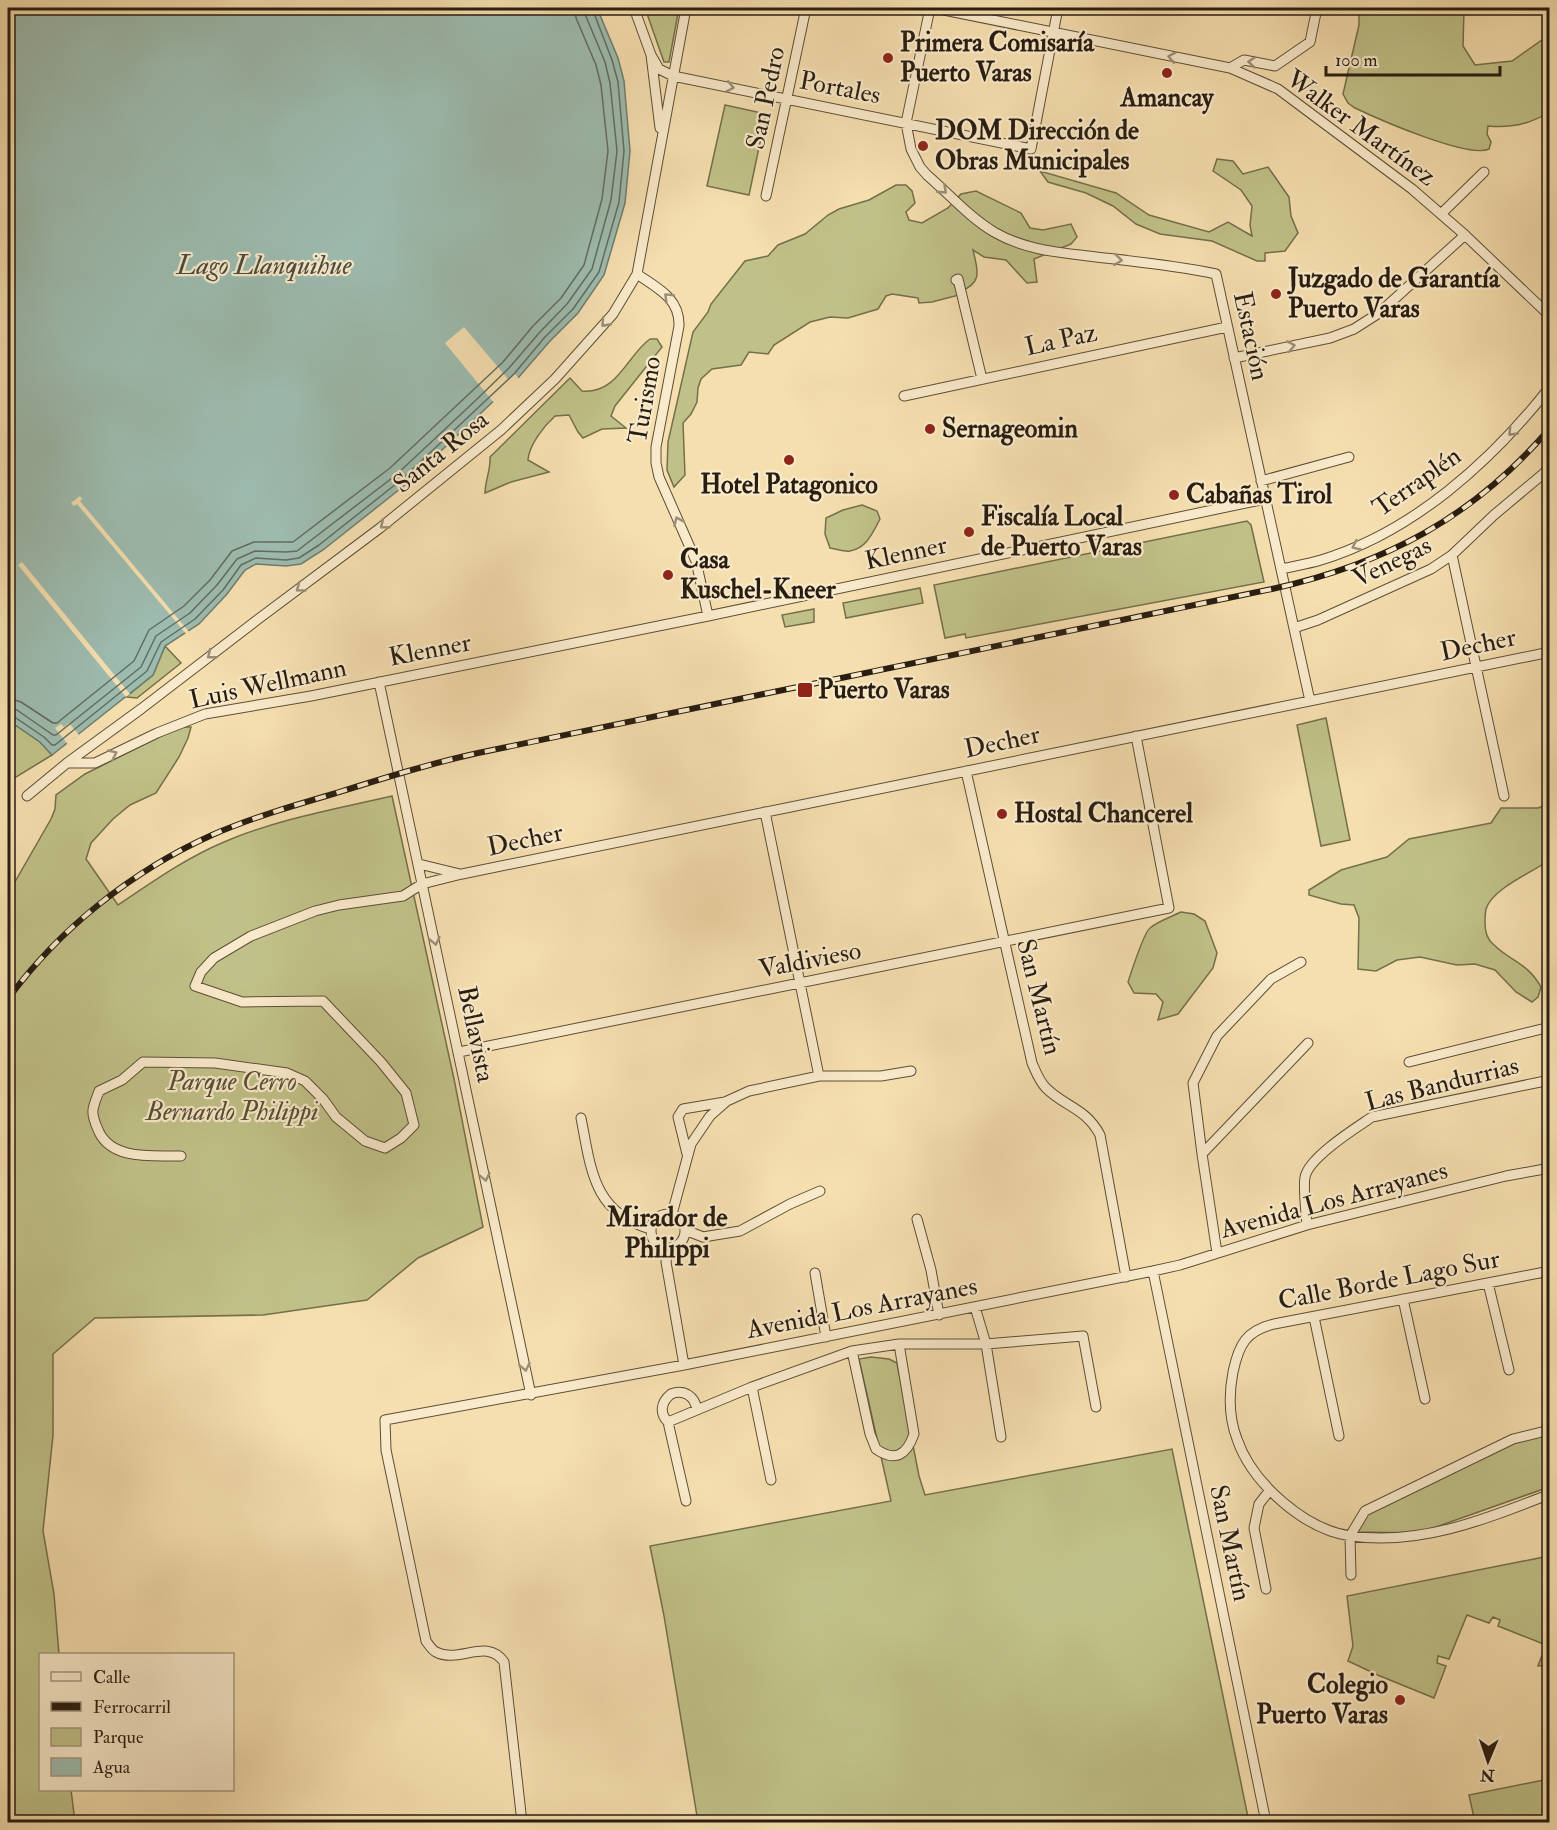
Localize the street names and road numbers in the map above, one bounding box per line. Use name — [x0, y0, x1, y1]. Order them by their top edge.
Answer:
street label: San Pedro — [740, 44, 792, 152]
street label: Walker Martínez — [1279, 62, 1442, 193]
street label: Portales — [797, 64, 883, 112]
street label: Estación — [1226, 289, 1276, 383]
street label: La Paz — [1022, 317, 1100, 363]
street label: Turismo — [622, 354, 668, 446]
street label: Santa Rosa — [387, 404, 495, 500]
street label: Terraplén — [1367, 440, 1468, 525]
street label: Klenner — [862, 529, 950, 577]
street label: Venegas — [1347, 529, 1437, 595]
street label: Decher — [1437, 621, 1519, 669]
street label: Klenner — [386, 626, 474, 674]
street label: Luis Wellmann — [187, 652, 349, 716]
street label: Decher — [961, 718, 1043, 766]
street label: Decher — [484, 816, 566, 864]
street label: Valdivieso — [756, 934, 864, 986]
street label: San Martín — [1009, 936, 1069, 1058]
street label: Bellavista — [450, 983, 502, 1085]
street label: Las Bandurrias — [1362, 1049, 1522, 1119]
street label: Avenida Los Arrayanes — [1216, 1154, 1451, 1246]
street label: Calle Borde Lago Sur — [1275, 1243, 1503, 1317]
street label: Avenida Los Arrayanes — [743, 1270, 980, 1346]
street label: San Martín — [1202, 1482, 1258, 1604]

